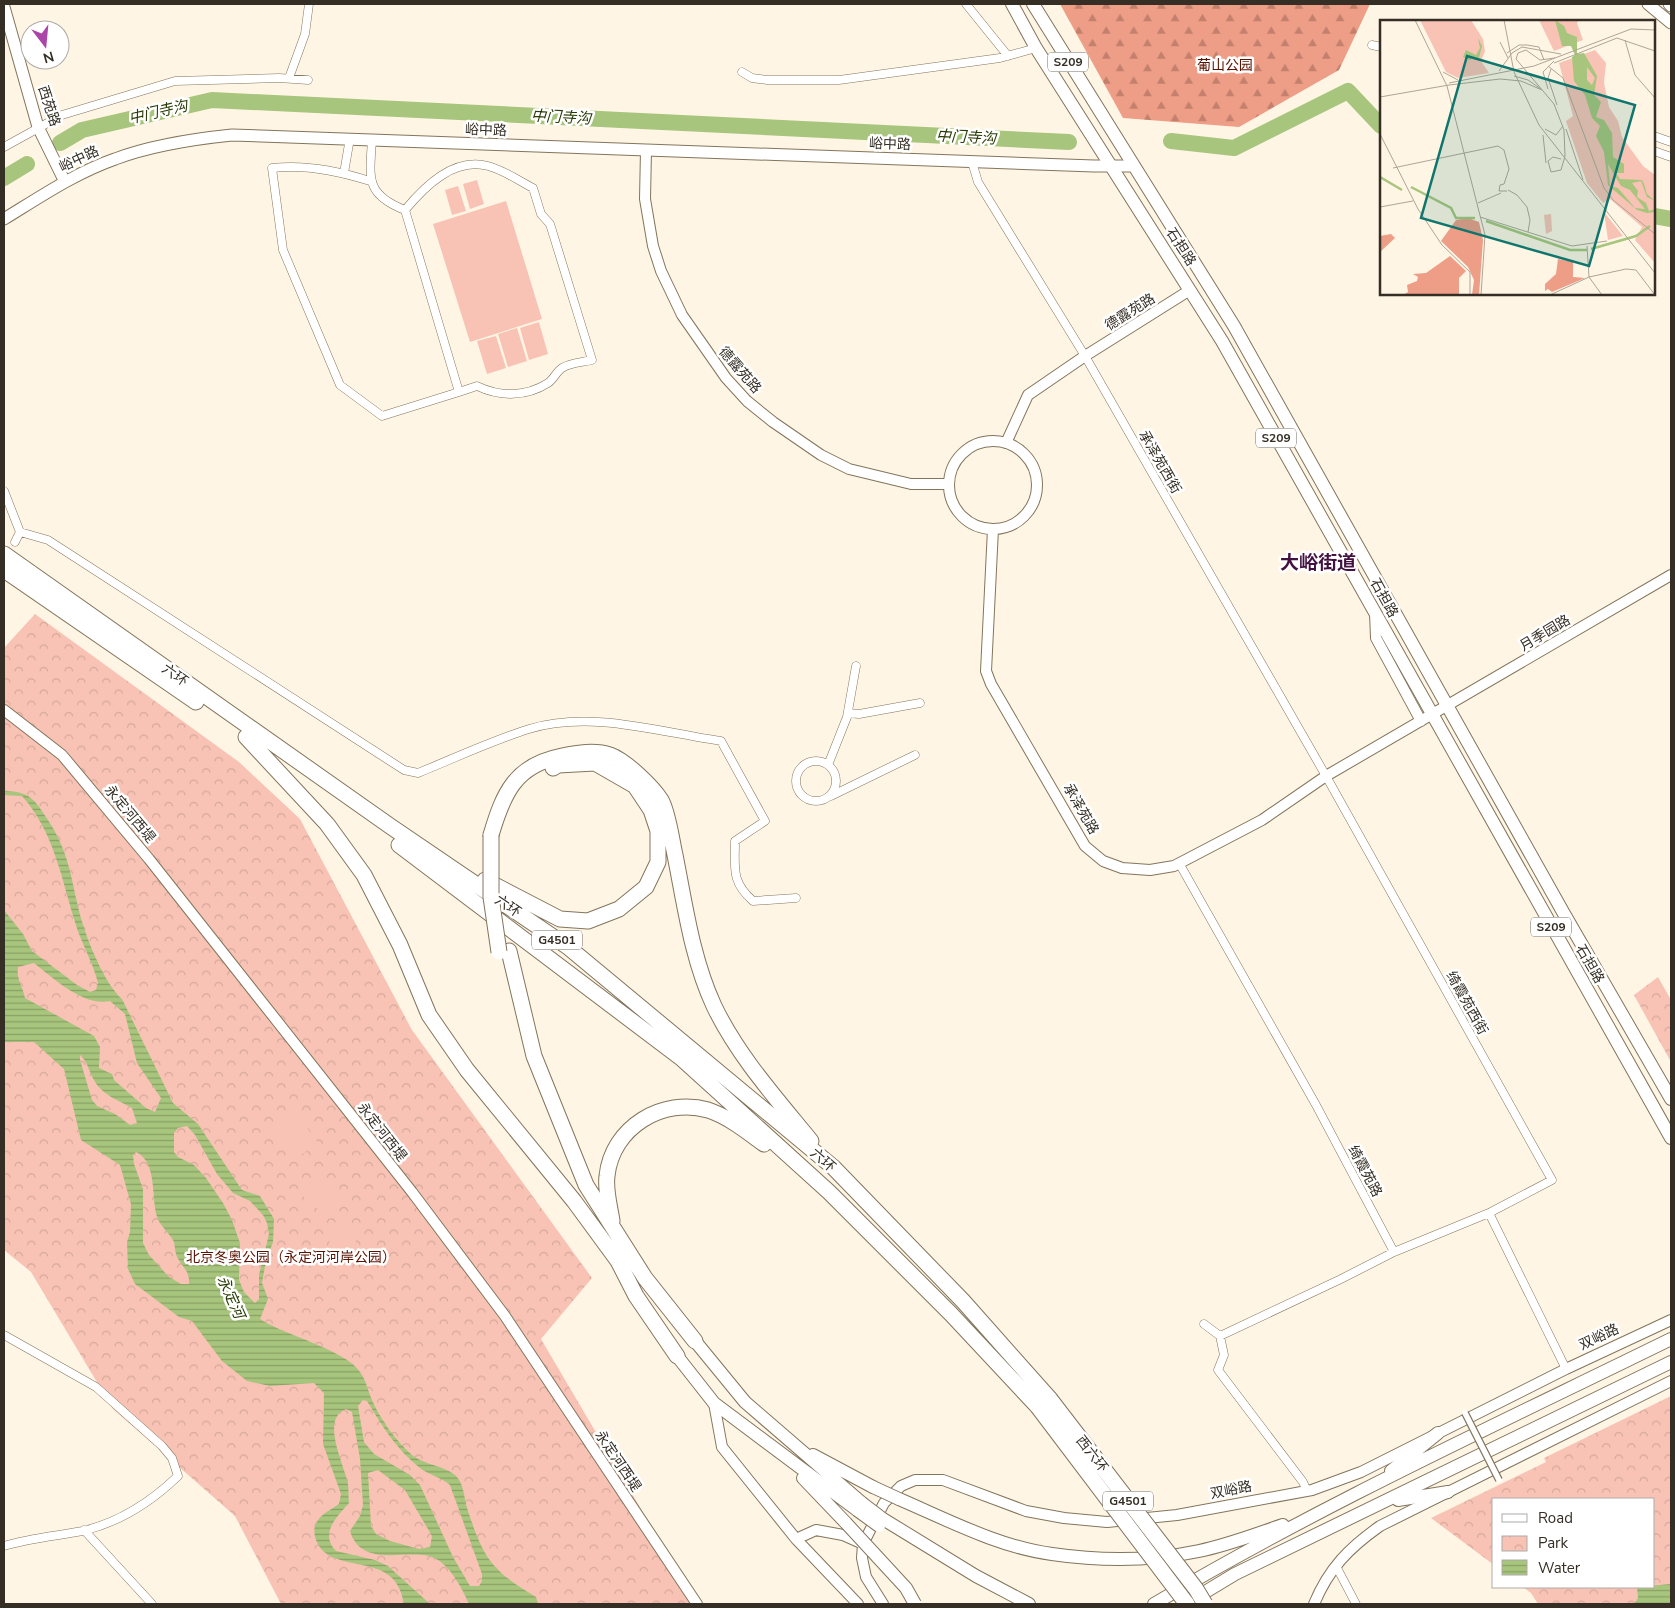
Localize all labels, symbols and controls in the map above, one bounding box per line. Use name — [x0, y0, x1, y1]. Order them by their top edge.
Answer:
north arrow — [20, 20, 70, 70]
inset map — [1380, 20, 1655, 295]
text: N — [41, 46, 56, 68]
road number: S209 — [1048, 52, 1088, 72]
park label: 葡山公园 — [1197, 56, 1253, 75]
street label: 西苑路 — [33, 83, 65, 129]
water label: 中门寺沟 — [127, 95, 191, 128]
water label: 中门寺沟 — [531, 105, 593, 129]
street label: 峪中路 — [465, 120, 507, 140]
water label: 中门寺沟 — [936, 125, 998, 149]
street label: 峪中路 — [869, 134, 911, 154]
street label: 峪中路 — [56, 142, 102, 176]
street label: 石担路 — [1162, 224, 1200, 270]
street label: 德露苑路 — [1101, 289, 1159, 335]
street label: 德露苑路 — [714, 343, 766, 397]
street label: 承泽苑西街 — [1134, 427, 1186, 497]
road number: S209 — [1256, 428, 1296, 448]
district label: 大峪街道 — [1280, 550, 1356, 576]
street label: 石担路 — [1366, 575, 1402, 621]
street label: 月季园路 — [1516, 610, 1574, 656]
street label: 六环 — [158, 659, 192, 691]
street label: 承泽苑路 — [1059, 780, 1103, 838]
street label: 永定河西堤 — [100, 781, 160, 847]
street label: 六环 — [491, 890, 525, 922]
road number: S209 — [1531, 918, 1571, 936]
road number: G4501 — [532, 930, 582, 950]
street label: 石担路 — [1571, 941, 1609, 987]
street label: 绮霞苑西街 — [1442, 968, 1492, 1038]
street label: 永定河西堤 — [353, 1099, 411, 1165]
street label: 绮霞苑路 — [1343, 1142, 1387, 1200]
street label: 六环 — [806, 1144, 840, 1176]
park label: 北京冬奥公园（永定河河岸公园） — [186, 1248, 396, 1267]
water label: 永定河 — [213, 1272, 251, 1324]
street label: 双峪路 — [1576, 1320, 1622, 1354]
street label: 永定河西堤 — [591, 1427, 645, 1495]
street label: 西六环 — [1072, 1432, 1112, 1476]
street label: 双峪路 — [1209, 1477, 1253, 1503]
road number: G4501 — [1103, 1492, 1153, 1510]
legend — [1492, 1498, 1655, 1588]
text: Road — [1538, 1508, 1573, 1528]
text: Park — [1538, 1533, 1568, 1553]
text: Water — [1538, 1558, 1581, 1578]

